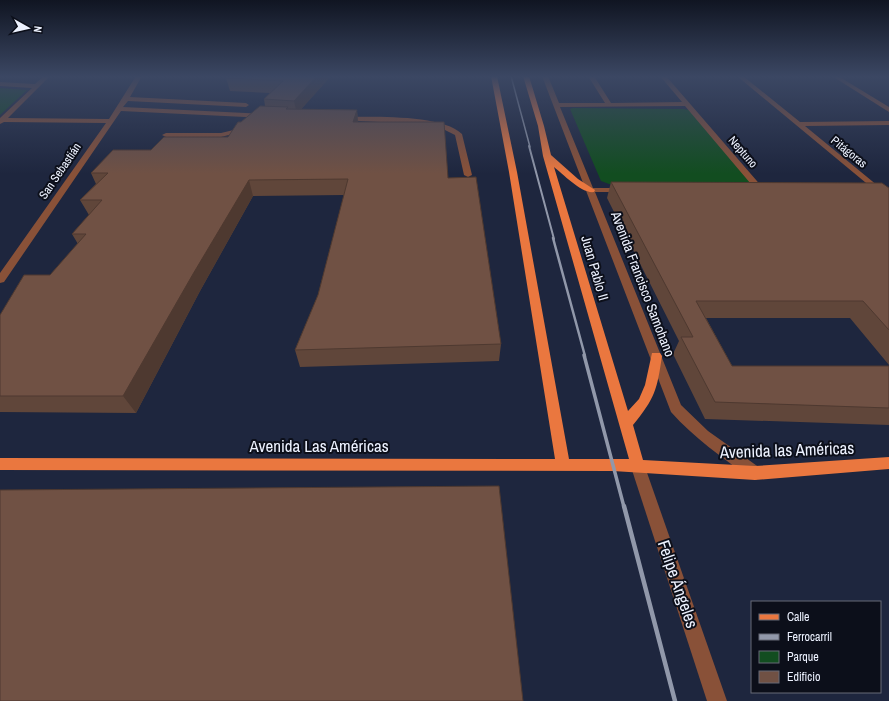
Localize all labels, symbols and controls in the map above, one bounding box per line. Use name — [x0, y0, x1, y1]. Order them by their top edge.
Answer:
north arrow — [8, 8, 48, 48]
text: N — [31, 25, 45, 34]
street label: Neptuno — [725, 133, 761, 171]
street label: Pitágoras — [828, 133, 870, 172]
street label: San Sebastián — [35, 140, 85, 202]
street label: Avenida Francisco Samohano — [607, 208, 679, 359]
street label: Juan Pablo II — [577, 233, 613, 303]
street label: Avenida Las Américas — [248, 434, 389, 457]
street label: Avenida las Américas — [718, 436, 855, 463]
street label: Felipe Ángeles — [653, 537, 704, 631]
legend — [751, 601, 881, 693]
text: Calle — [787, 609, 809, 625]
text: Ferrocarril — [787, 629, 832, 645]
text: Parque — [787, 649, 819, 665]
text: Edificio — [787, 669, 820, 685]

